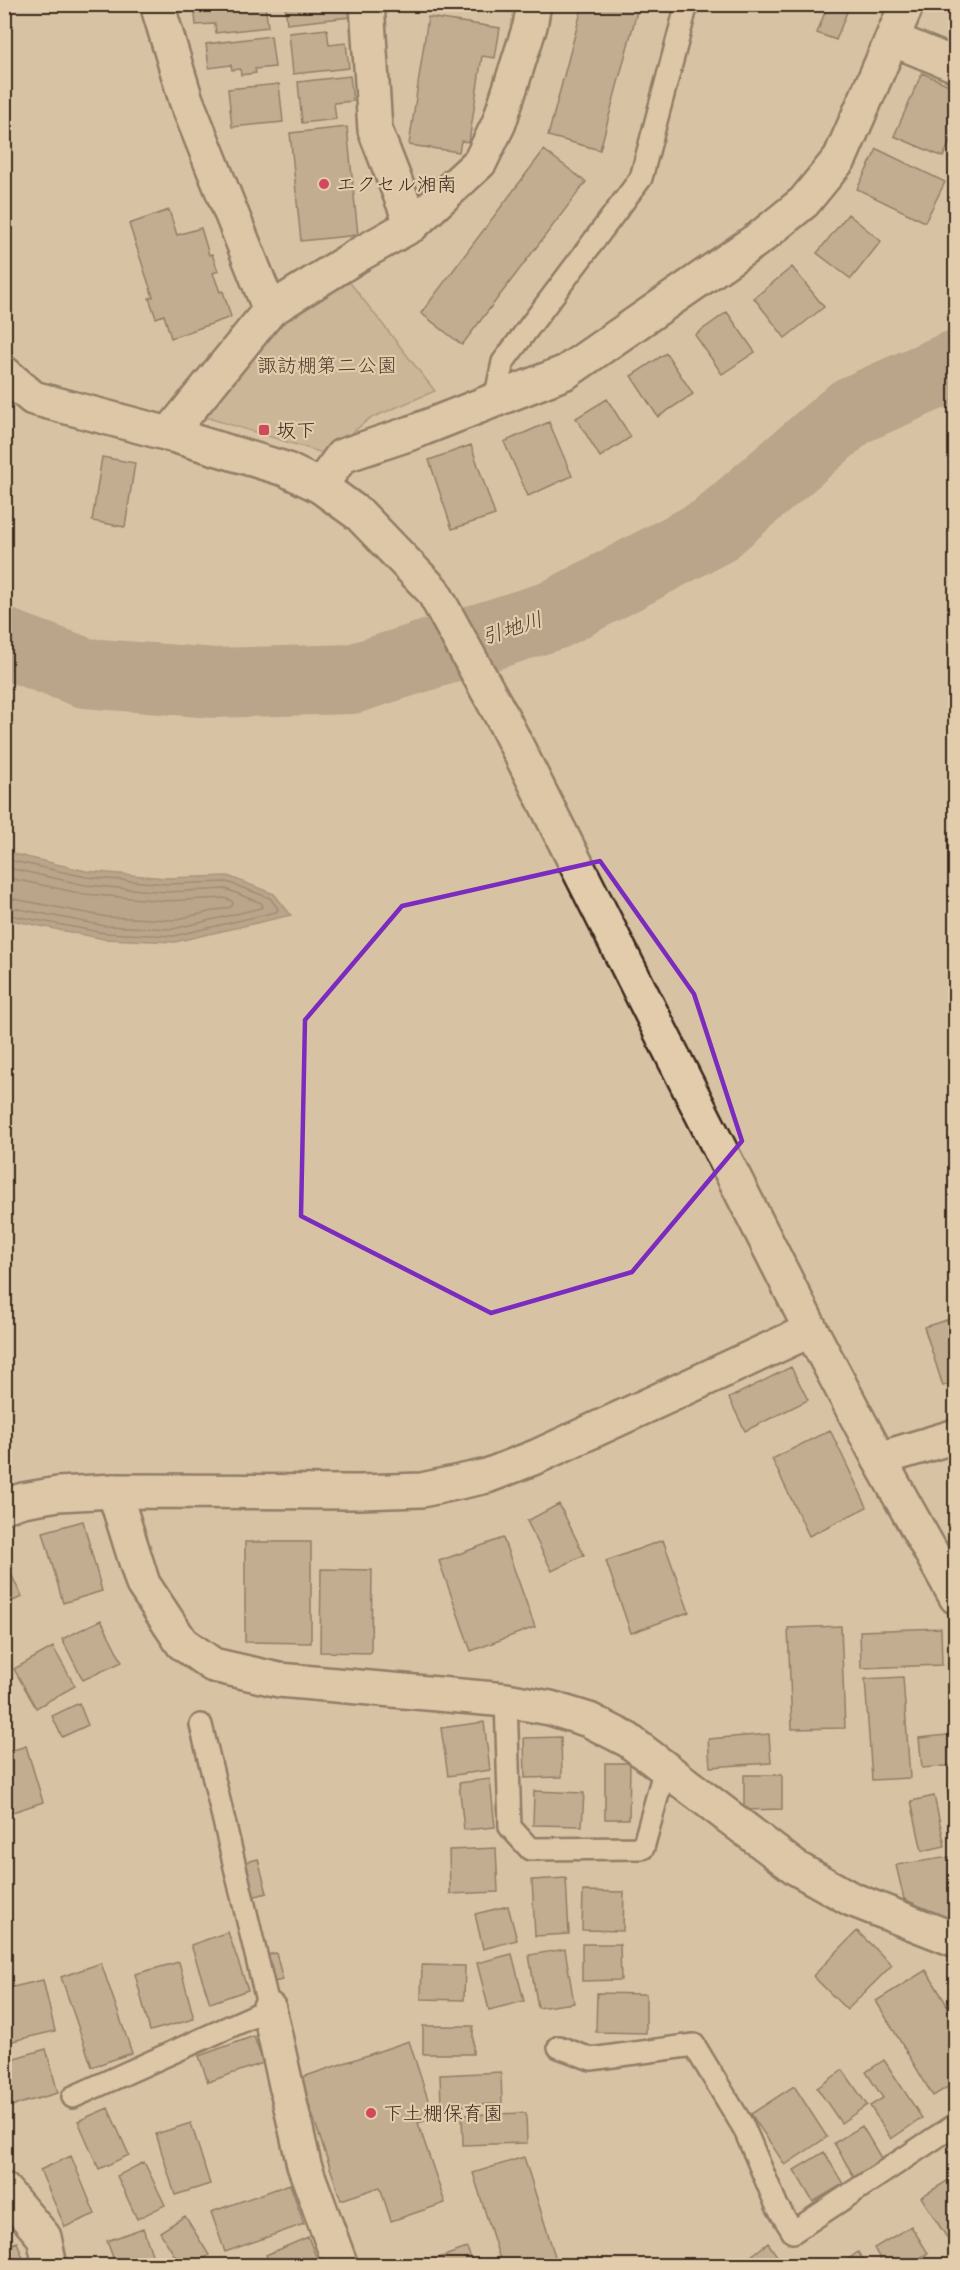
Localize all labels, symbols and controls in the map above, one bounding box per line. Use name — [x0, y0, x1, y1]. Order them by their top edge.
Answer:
place label: エクセル湘南 — [336, 173, 457, 201]
marker: エクセル湘南 — [317, 177, 331, 191]
park label: 諏訪棚第二公園 — [257, 354, 397, 382]
place label: 坂下 — [276, 419, 316, 447]
marker: 坂下 — [257, 423, 271, 437]
water label: 引地川 — [478, 607, 548, 655]
place label: 下土棚保育園 — [383, 2102, 503, 2130]
marker: 下土棚保育園 — [364, 2106, 378, 2120]

